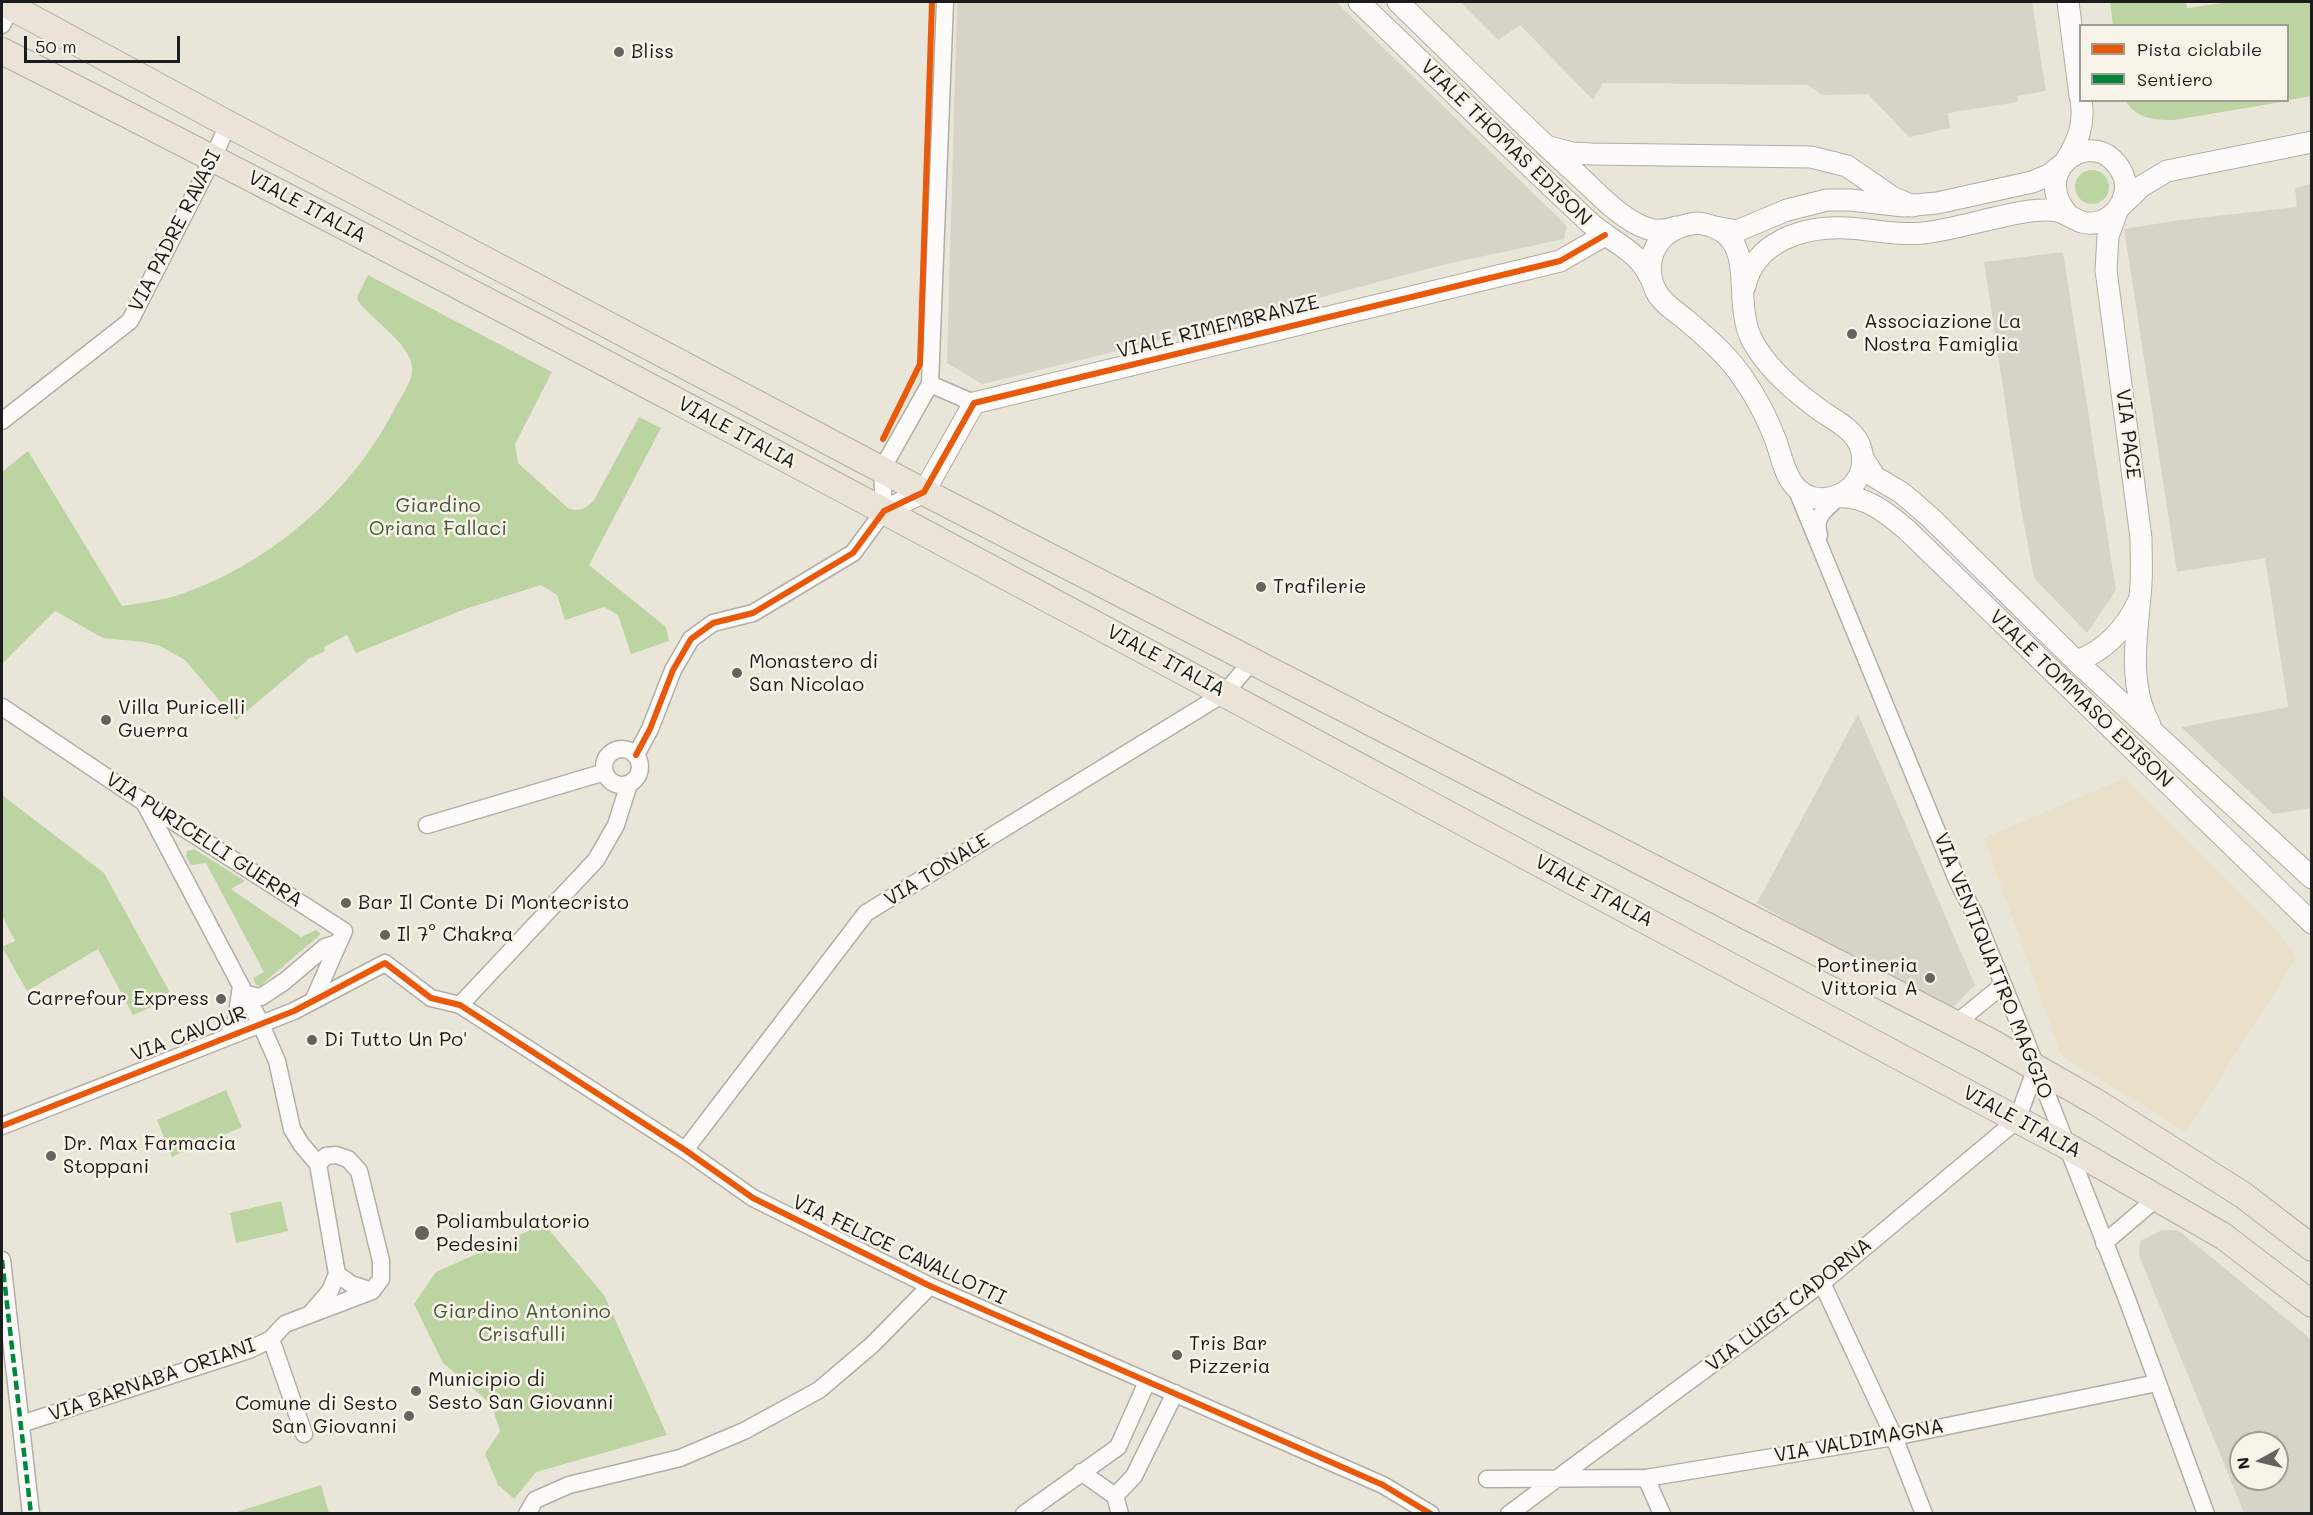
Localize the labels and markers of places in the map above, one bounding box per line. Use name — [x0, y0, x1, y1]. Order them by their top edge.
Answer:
place label: Bliss — [631, 40, 674, 64]
marker: Bliss — [612, 45, 626, 59]
place label: Associazione La Nostra Famiglia — [1864, 310, 2021, 357]
marker: Associazione La Nostra Famiglia — [1845, 327, 1859, 341]
place label: Trafilerie — [1273, 575, 1366, 599]
marker: Trafilerie — [1254, 580, 1268, 594]
place label: Monastero di San Nicolao — [749, 650, 878, 697]
marker: Monastero di San Nicolao — [730, 666, 744, 680]
place label: Villa Puricelli Guerra — [118, 696, 245, 743]
marker: Villa Puricelli Guerra — [99, 713, 113, 727]
place label: Bar Il Conte Di Montecristo — [358, 891, 629, 915]
marker: Bar Il Conte Di Montecristo — [339, 896, 353, 910]
place label: Il 7° Chakra — [397, 923, 514, 947]
marker: Il 7° Chakra — [378, 928, 392, 942]
place label: Portineria Vittoria A — [1817, 954, 1918, 1001]
marker: Portineria Vittoria A — [1923, 971, 1937, 985]
place label: Carrefour Express — [27, 987, 209, 1011]
marker: Carrefour Express — [214, 992, 228, 1006]
place label: Di Tutto Un Po' — [324, 1028, 468, 1052]
marker: Di Tutto Un Po' — [305, 1033, 319, 1047]
place label: Dr. Max Farmacia Stoppani — [63, 1132, 236, 1179]
marker: Dr. Max Farmacia Stoppani — [44, 1149, 58, 1163]
place label: Poliambulatorio Pedesini — [436, 1210, 589, 1257]
marker: Poliambulatorio Pedesini — [413, 1224, 431, 1242]
place label: Tris Bar Pizzeria — [1189, 1332, 1271, 1379]
marker: Tris Bar Pizzeria — [1170, 1348, 1184, 1362]
place label: Municipio di Sesto San Giovanni — [428, 1368, 614, 1415]
marker: Municipio di Sesto San Giovanni — [409, 1384, 423, 1398]
place label: Comune di Sesto San Giovanni — [235, 1392, 397, 1439]
marker: Comune di Sesto San Giovanni — [402, 1409, 416, 1423]

